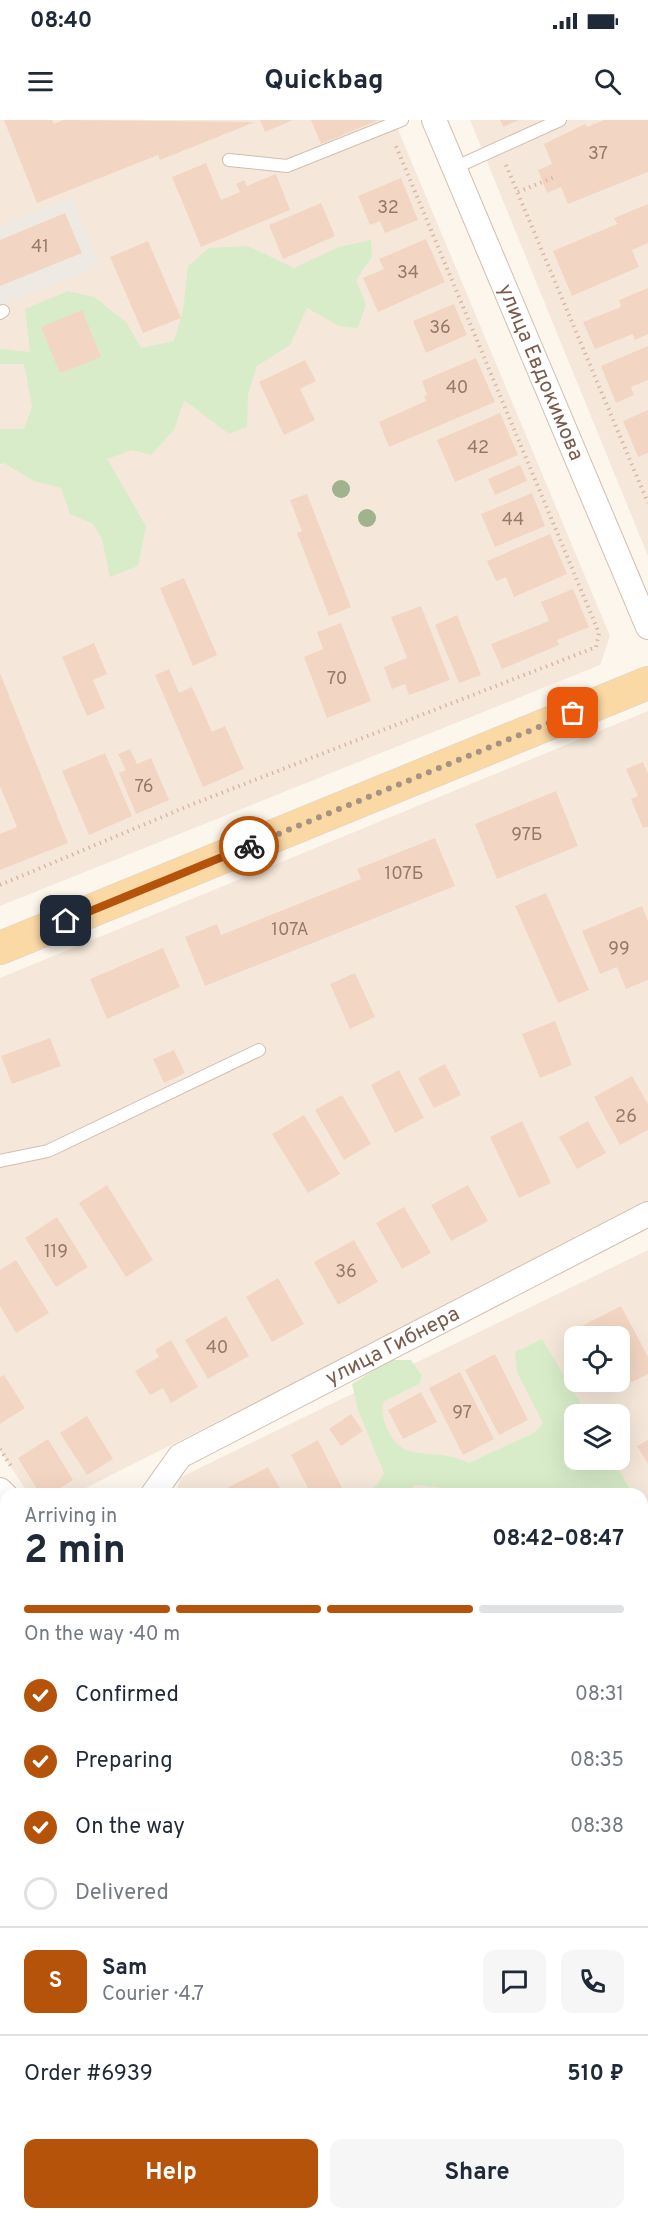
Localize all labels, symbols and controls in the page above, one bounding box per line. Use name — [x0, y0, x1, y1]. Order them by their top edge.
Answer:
text: 08:40 — [30, 8, 92, 35]
text: Quickbag — [264, 64, 384, 98]
icon: menu — [24, 65, 57, 98]
icon: search — [591, 65, 624, 98]
house number: 37 — [588, 143, 608, 166]
house number: 32 — [377, 197, 399, 220]
house number: 41 — [31, 236, 49, 259]
house number: 34 — [397, 262, 419, 285]
street label: улица Евдокимова — [491, 280, 590, 465]
house number: 36 — [429, 317, 451, 340]
house number: 40 — [446, 377, 468, 400]
house number: 42 — [467, 437, 489, 460]
house number: 44 — [502, 509, 524, 532]
house number: 70 — [327, 668, 347, 691]
pin — [547, 687, 598, 738]
icon: bag — [556, 696, 589, 729]
house number: 76 — [134, 776, 154, 799]
courier — [219, 816, 279, 876]
house number: 97Б — [511, 824, 543, 847]
icon: bike — [233, 830, 266, 863]
house number: 107Б — [385, 863, 423, 886]
pin — [40, 895, 91, 946]
icon: home — [49, 904, 82, 937]
house number: 107А — [271, 919, 309, 942]
house number: 99 — [608, 938, 630, 961]
house number: 26 — [615, 1106, 637, 1129]
house number: 119 — [44, 1241, 68, 1264]
house number: 36 — [335, 1261, 357, 1284]
street label: улица Гибнера — [321, 1300, 464, 1392]
map controls — [564, 1326, 630, 1470]
button: locate — [564, 1326, 630, 1392]
house number: 40 — [206, 1337, 228, 1360]
house number: 97 — [452, 1402, 472, 1425]
button: layers — [564, 1404, 630, 1470]
text: Arriving in — [24, 1504, 117, 1530]
text: 08:42–08:47 — [492, 1526, 624, 1553]
text: 2 min — [24, 1528, 126, 1577]
text: On the way · 40 m — [24, 1622, 180, 1648]
icon: check — [24, 1679, 57, 1712]
text: Confirmed — [75, 1682, 179, 1709]
text: 08:31 — [575, 1682, 624, 1708]
icon: check — [24, 1745, 57, 1778]
text: Preparing — [75, 1748, 173, 1775]
text: 08:35 — [570, 1748, 624, 1774]
icon: check — [24, 1811, 57, 1844]
text: On the way — [75, 1814, 185, 1841]
text: 08:38 — [570, 1814, 624, 1840]
text: Delivered — [75, 1880, 169, 1907]
button: chat — [483, 1950, 546, 2013]
button: phone — [561, 1950, 624, 2013]
text: Sam — [102, 1955, 147, 1982]
text: S — [49, 1968, 62, 1995]
text: Courier · 4.7 — [102, 1982, 204, 2008]
text: Order #6939 — [24, 2061, 153, 2088]
text: 510 ₽ — [567, 2061, 624, 2088]
button: Help — [24, 2139, 318, 2208]
button: Share — [330, 2139, 624, 2208]

